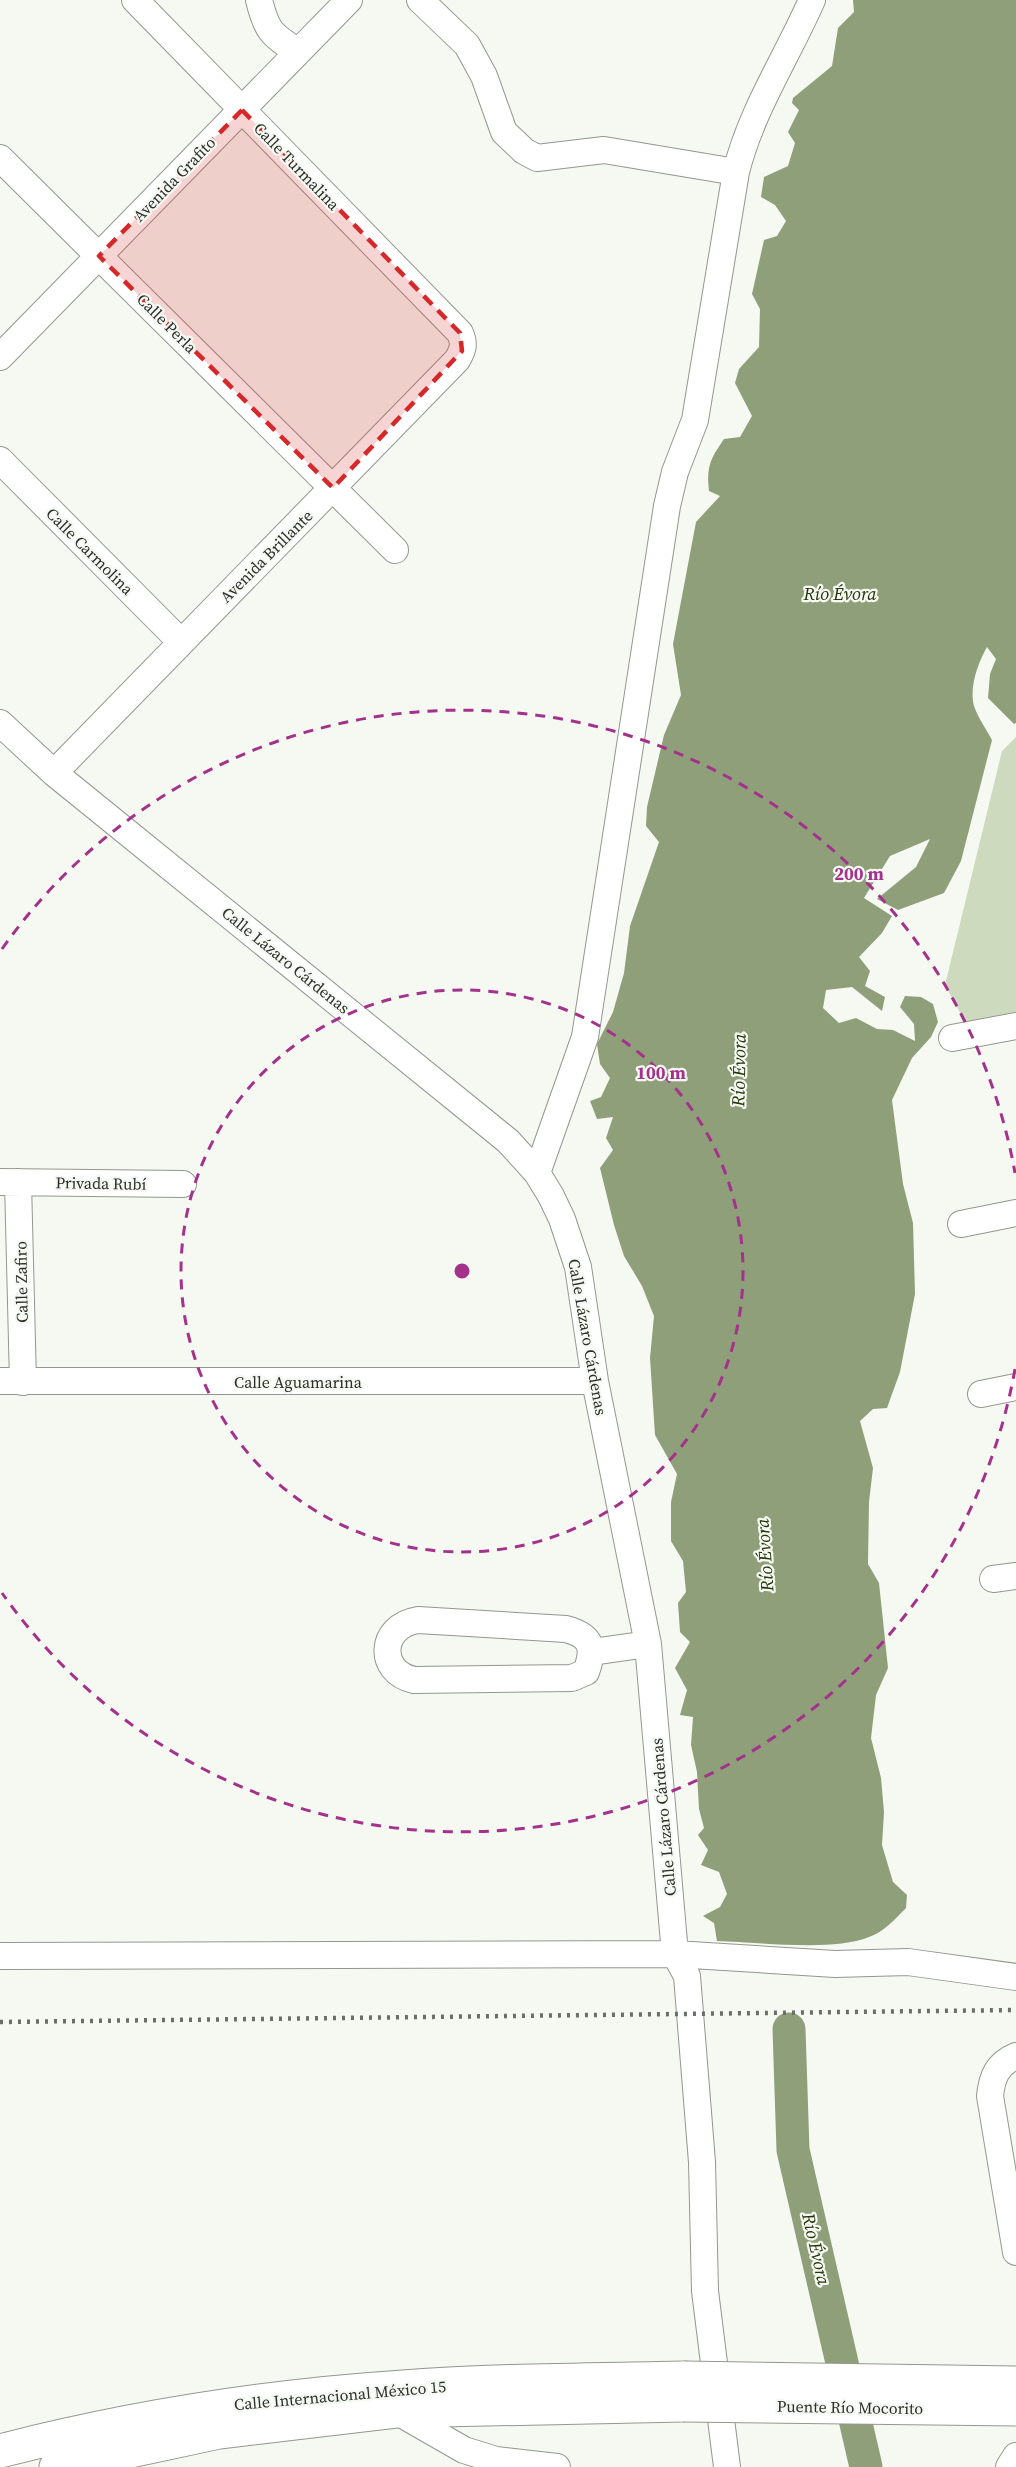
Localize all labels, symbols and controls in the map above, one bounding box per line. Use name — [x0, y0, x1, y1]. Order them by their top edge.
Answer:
street label: Calle Turmalina — [249, 117, 345, 216]
street label: Avenida Grafito — [128, 132, 220, 226]
street label: Calle Perla — [132, 288, 202, 358]
street label: Calle Carmolina — [42, 503, 139, 600]
street label: Avenida Brillante — [215, 505, 317, 607]
water label: Río Évora — [802, 581, 877, 606]
text: 200 m — [834, 861, 884, 886]
street label: Calle Lázaro Cárdenas — [217, 902, 355, 1018]
water label: Río Évora — [725, 1033, 752, 1108]
text: 100 m — [636, 1060, 686, 1085]
street label: Privada Rubí — [55, 1171, 147, 1195]
street label: Calle Zafiro — [9, 1241, 33, 1323]
street label: Calle Lázaro Cárdenas — [563, 1257, 613, 1417]
centre of rings — [452, 1261, 472, 1281]
street label: Calle Aguamarina — [234, 1371, 363, 1393]
water label: Río Évora — [749, 1517, 780, 1593]
street label: Calle Lázaro Cárdenas — [645, 1737, 681, 1897]
water label: Río Évora — [796, 2209, 837, 2288]
street label: Calle Internacional México 15 — [233, 2375, 447, 2415]
street label: Puente Río Mocorito — [777, 2395, 923, 2419]

